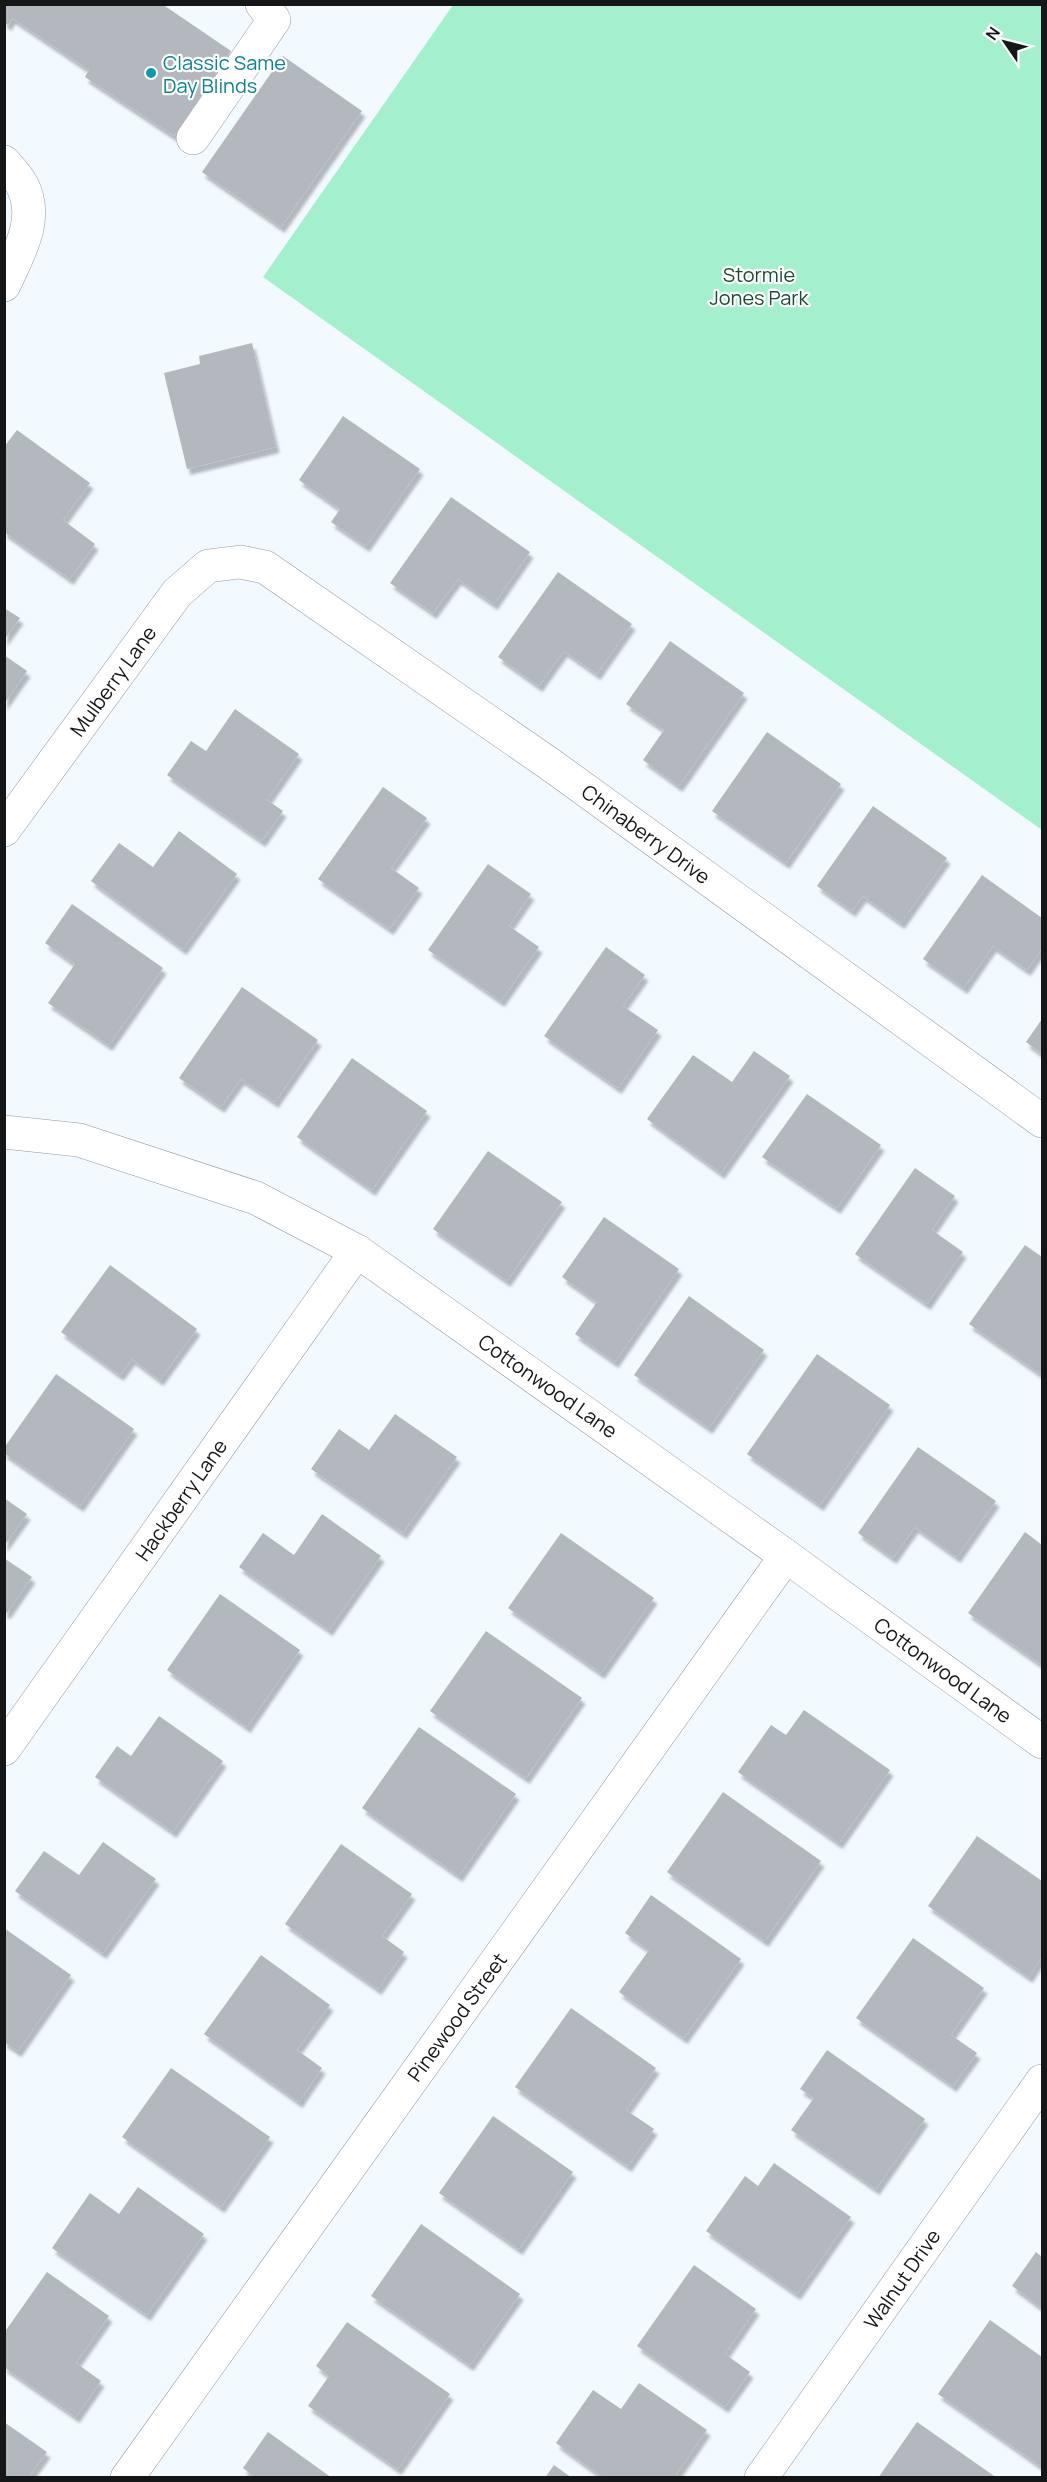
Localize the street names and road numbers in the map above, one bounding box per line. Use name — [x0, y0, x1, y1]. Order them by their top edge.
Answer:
street label: Mulberry Lane — [64, 620, 162, 742]
street label: Chinaberry Drive — [576, 778, 716, 890]
street label: Cottonwood Lane — [473, 1328, 623, 1444]
street label: Hackberry Lane — [129, 1434, 233, 1566]
street label: Cottonwood Lane — [869, 1611, 1017, 1729]
street label: Pinewood Street — [401, 1947, 513, 2087]
street label: Walnut Drive — [858, 2224, 946, 2334]

